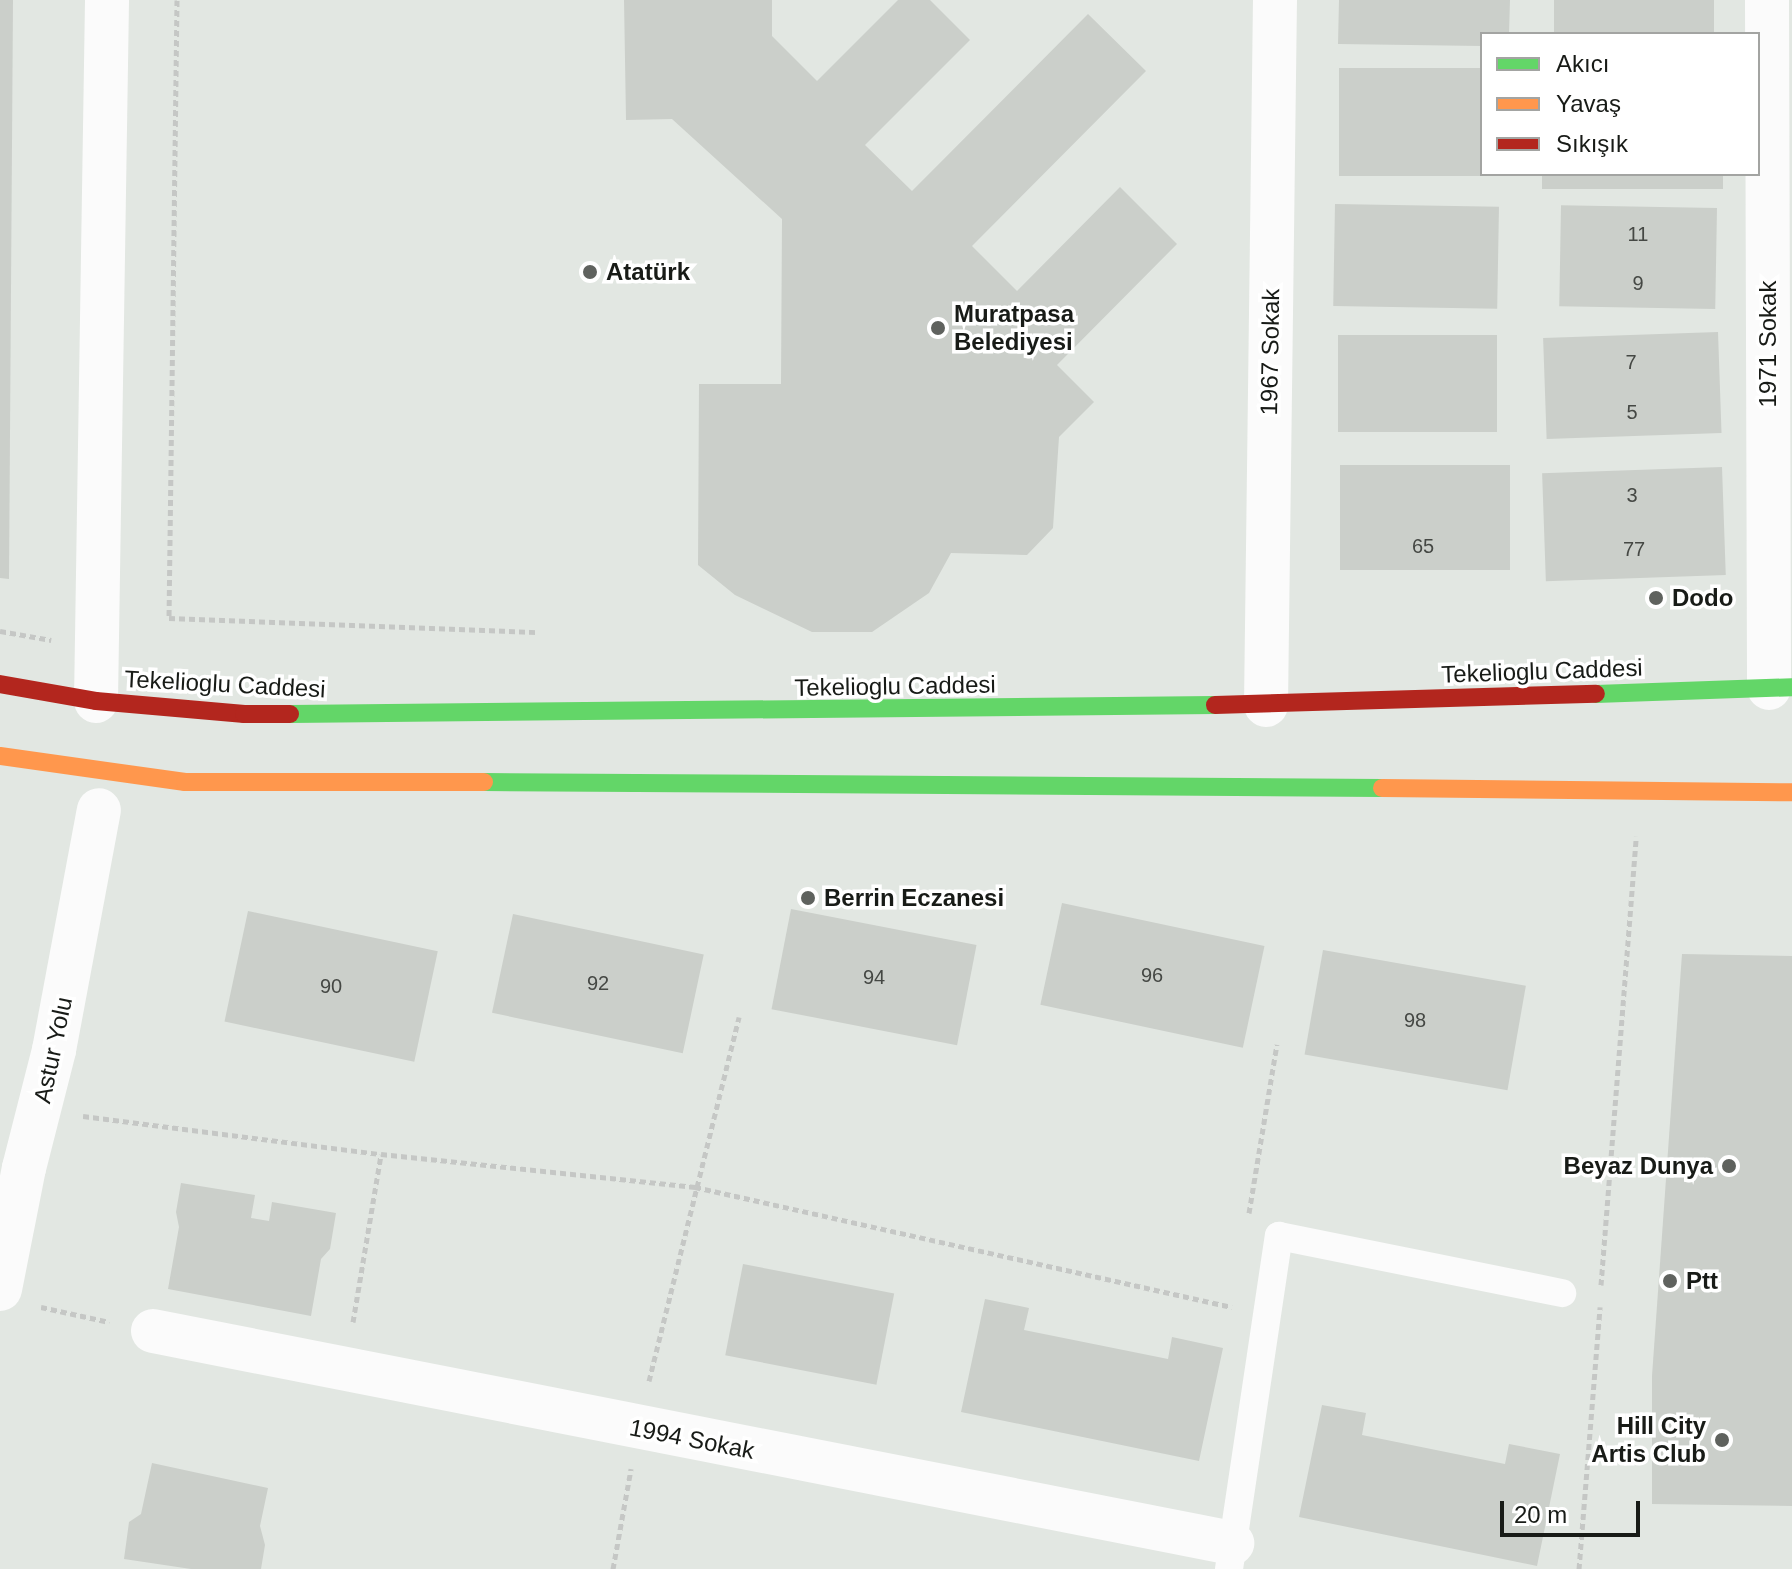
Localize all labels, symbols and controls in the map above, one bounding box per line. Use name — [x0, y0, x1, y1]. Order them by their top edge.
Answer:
legend — [1480, 32, 1760, 176]
text: Akıcı — [1556, 50, 1609, 77]
text: Yavaş — [1556, 90, 1621, 117]
text: Sıkışık — [1556, 130, 1628, 157]
house number: 11 — [1628, 222, 1648, 246]
place label: Atatürk — [606, 258, 690, 286]
marker: Atatürk — [581, 263, 599, 281]
house number: 9 — [1632, 271, 1644, 295]
street label: 1971 Sokak — [1754, 281, 1782, 407]
street label: 1967 Sokak — [1254, 288, 1286, 416]
place label: Muratpasa Belediyesi — [954, 300, 1074, 356]
marker: Muratpasa Belediyesi — [929, 319, 947, 337]
house number: 7 — [1625, 350, 1637, 374]
house number: 5 — [1626, 400, 1638, 424]
house number: 3 — [1626, 483, 1638, 507]
house number: 65 — [1412, 534, 1434, 558]
house number: 77 — [1623, 537, 1645, 561]
place label: Dodo — [1672, 584, 1733, 612]
marker: Dodo — [1647, 589, 1665, 607]
street label: Tekelioglu Caddesi — [1441, 653, 1643, 689]
street label: Tekelioglu Caddesi — [124, 664, 326, 704]
street label: Tekelioglu Caddesi — [794, 670, 996, 702]
place label: Berrin Eczanesi — [824, 884, 1004, 912]
marker: Berrin Eczanesi — [799, 889, 817, 907]
house number: 96 — [1141, 963, 1163, 987]
house number: 94 — [863, 965, 885, 989]
house number: 92 — [587, 971, 609, 995]
house number: 90 — [320, 974, 342, 998]
street label: Astur Yolu — [28, 994, 78, 1106]
house number: 98 — [1404, 1008, 1426, 1032]
place label: Beyaz Dunya — [1564, 1152, 1713, 1180]
marker: Beyaz Dunya — [1720, 1157, 1738, 1175]
place label: Ptt — [1686, 1267, 1718, 1295]
marker: Ptt — [1661, 1272, 1679, 1290]
place label: Hill City Artis Club — [1591, 1412, 1706, 1468]
street label: 1994 Sokak — [627, 1413, 757, 1465]
marker: Hill City Artis Club — [1713, 1431, 1731, 1449]
scale bar — [1504, 1485, 1644, 1535]
text: 20 m — [1514, 1501, 1567, 1528]

